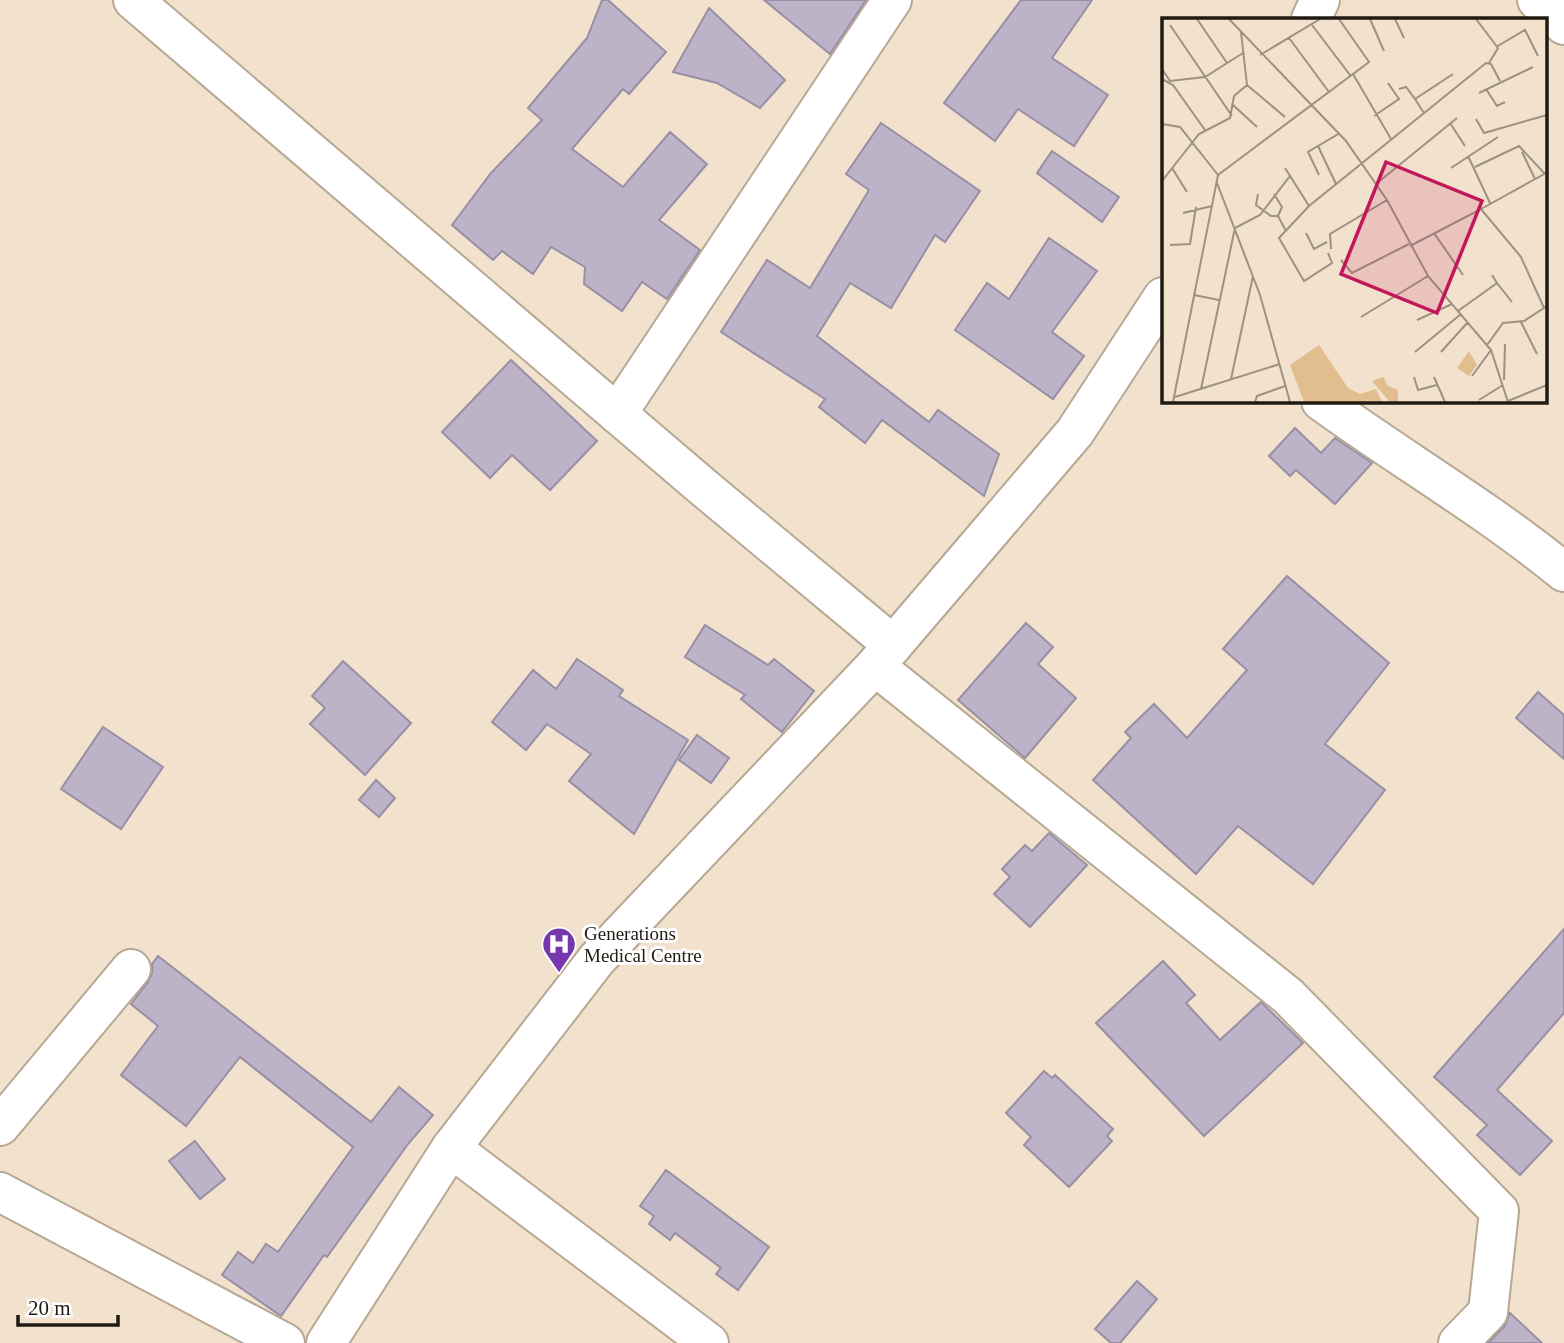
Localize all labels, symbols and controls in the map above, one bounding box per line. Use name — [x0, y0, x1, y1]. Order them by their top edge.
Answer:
inset map — [1162, 18, 1546, 402]
place label: Generations Medical Centre — [584, 923, 702, 966]
hospital icon: Generations Medical Centre — [540, 925, 578, 974]
scale bar — [18, 1284, 117, 1328]
text: 20 m — [28, 1296, 71, 1320]

